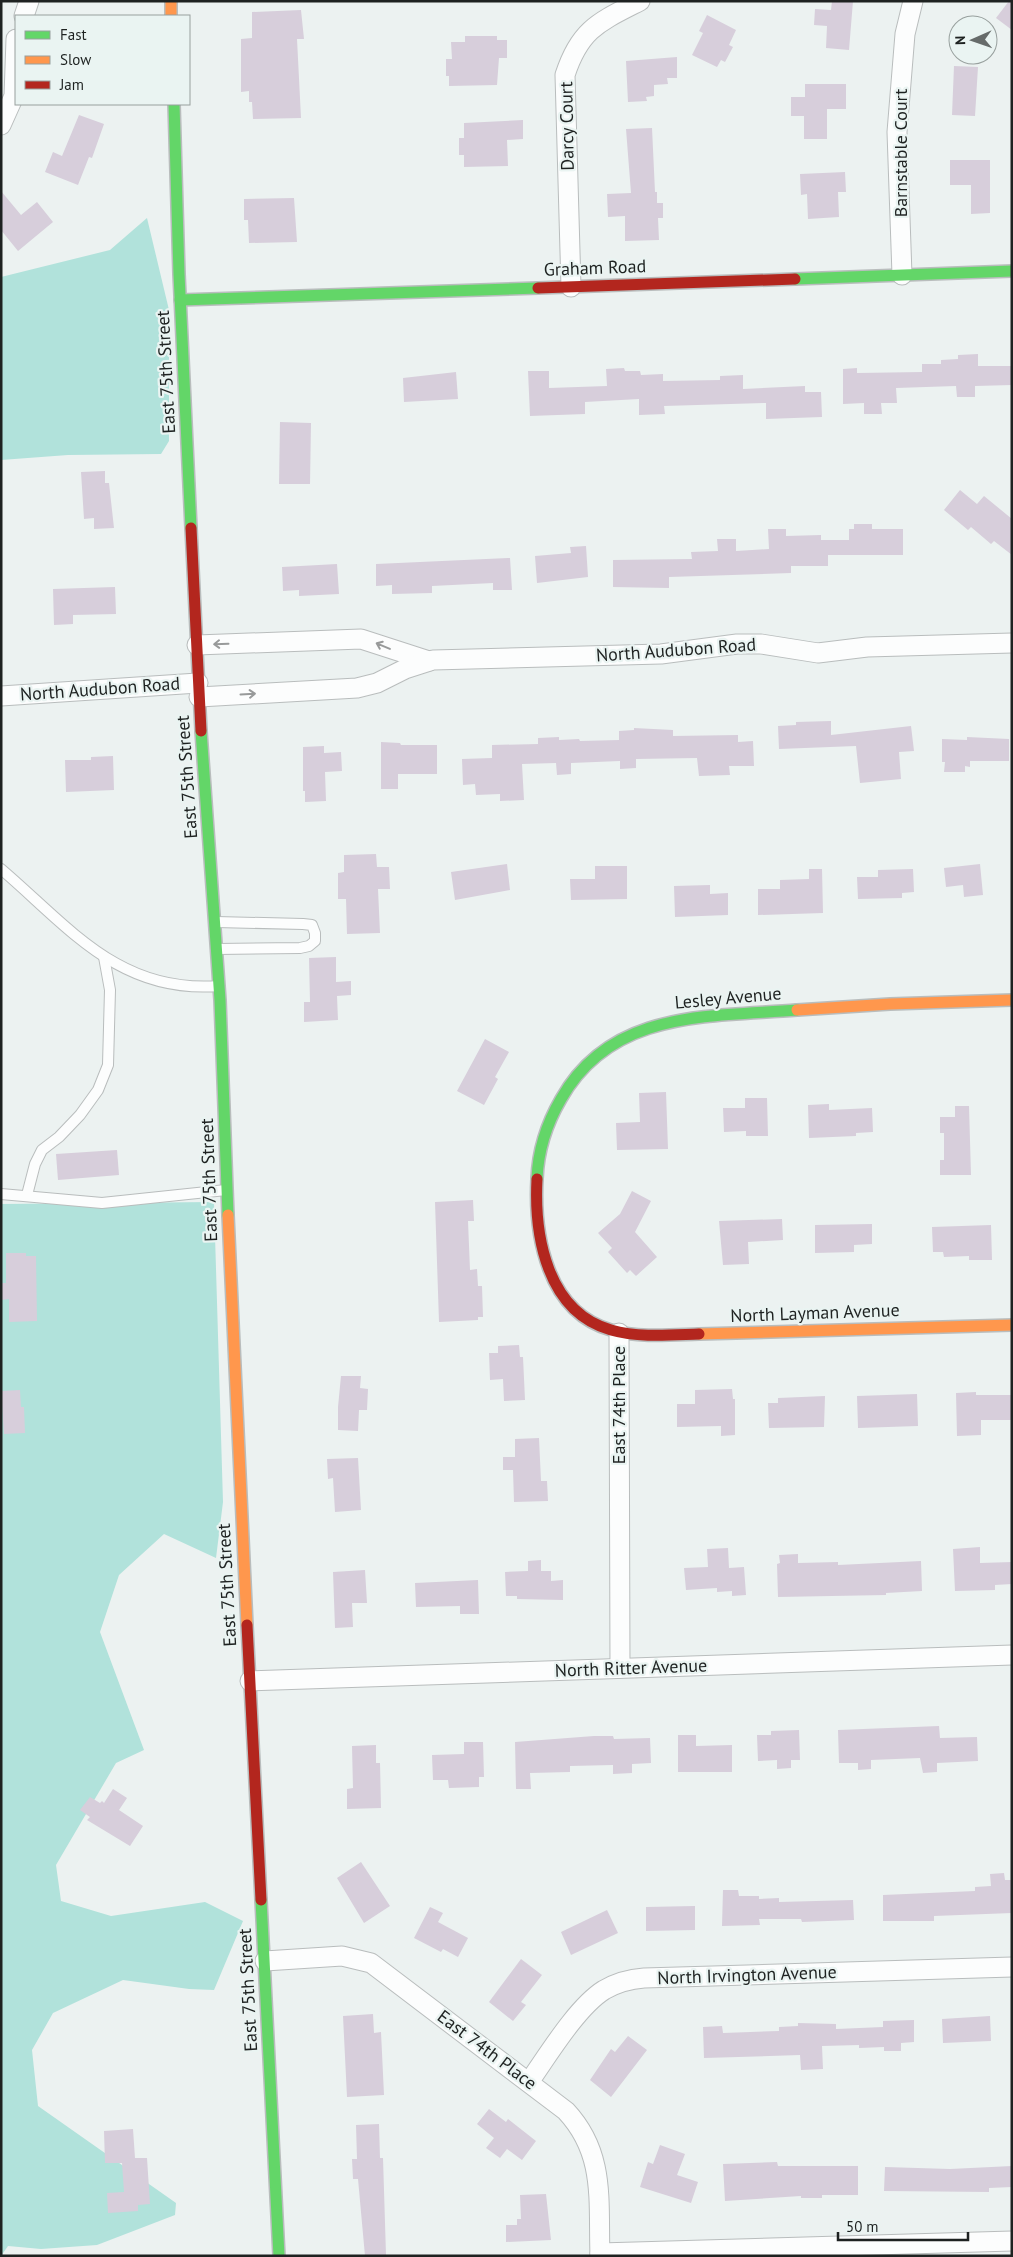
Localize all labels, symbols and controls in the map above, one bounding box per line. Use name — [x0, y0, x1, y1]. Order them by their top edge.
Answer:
legend — [15, 15, 190, 105]
north arrow — [948, 15, 998, 65]
text: Fast — [60, 25, 87, 44]
text: N — [951, 36, 969, 45]
text: Slow — [60, 50, 91, 69]
text: Jam — [59, 75, 84, 94]
street label: Darcy Court — [554, 81, 579, 171]
street label: Barnstable Court — [889, 89, 912, 217]
street label: Graham Road — [543, 254, 647, 281]
street label: East 75th Street — [151, 310, 180, 434]
street label: North Audubon Road — [595, 632, 757, 667]
one-way arrow — [214, 640, 230, 649]
one-way arrow — [376, 641, 391, 651]
street label: North Audubon Road — [19, 671, 181, 706]
one-way arrow — [240, 690, 256, 699]
street label: East 75th Street — [171, 715, 202, 839]
street label: Lesley Avenue — [674, 981, 782, 1014]
street label: East 75th Street — [195, 1118, 222, 1242]
street label: North Layman Avenue — [730, 1298, 900, 1327]
street label: East 74th Place — [607, 1346, 630, 1464]
street label: East 75th Street — [212, 1523, 241, 1647]
street label: North Ritter Avenue — [554, 1653, 708, 1682]
street label: East 75th Street — [233, 1928, 262, 2052]
street label: North Irvington Avenue — [657, 1960, 837, 1989]
street label: East 74th Place — [433, 2005, 542, 2094]
scale bar — [838, 2210, 968, 2242]
text: 50 m — [846, 2217, 879, 2236]

